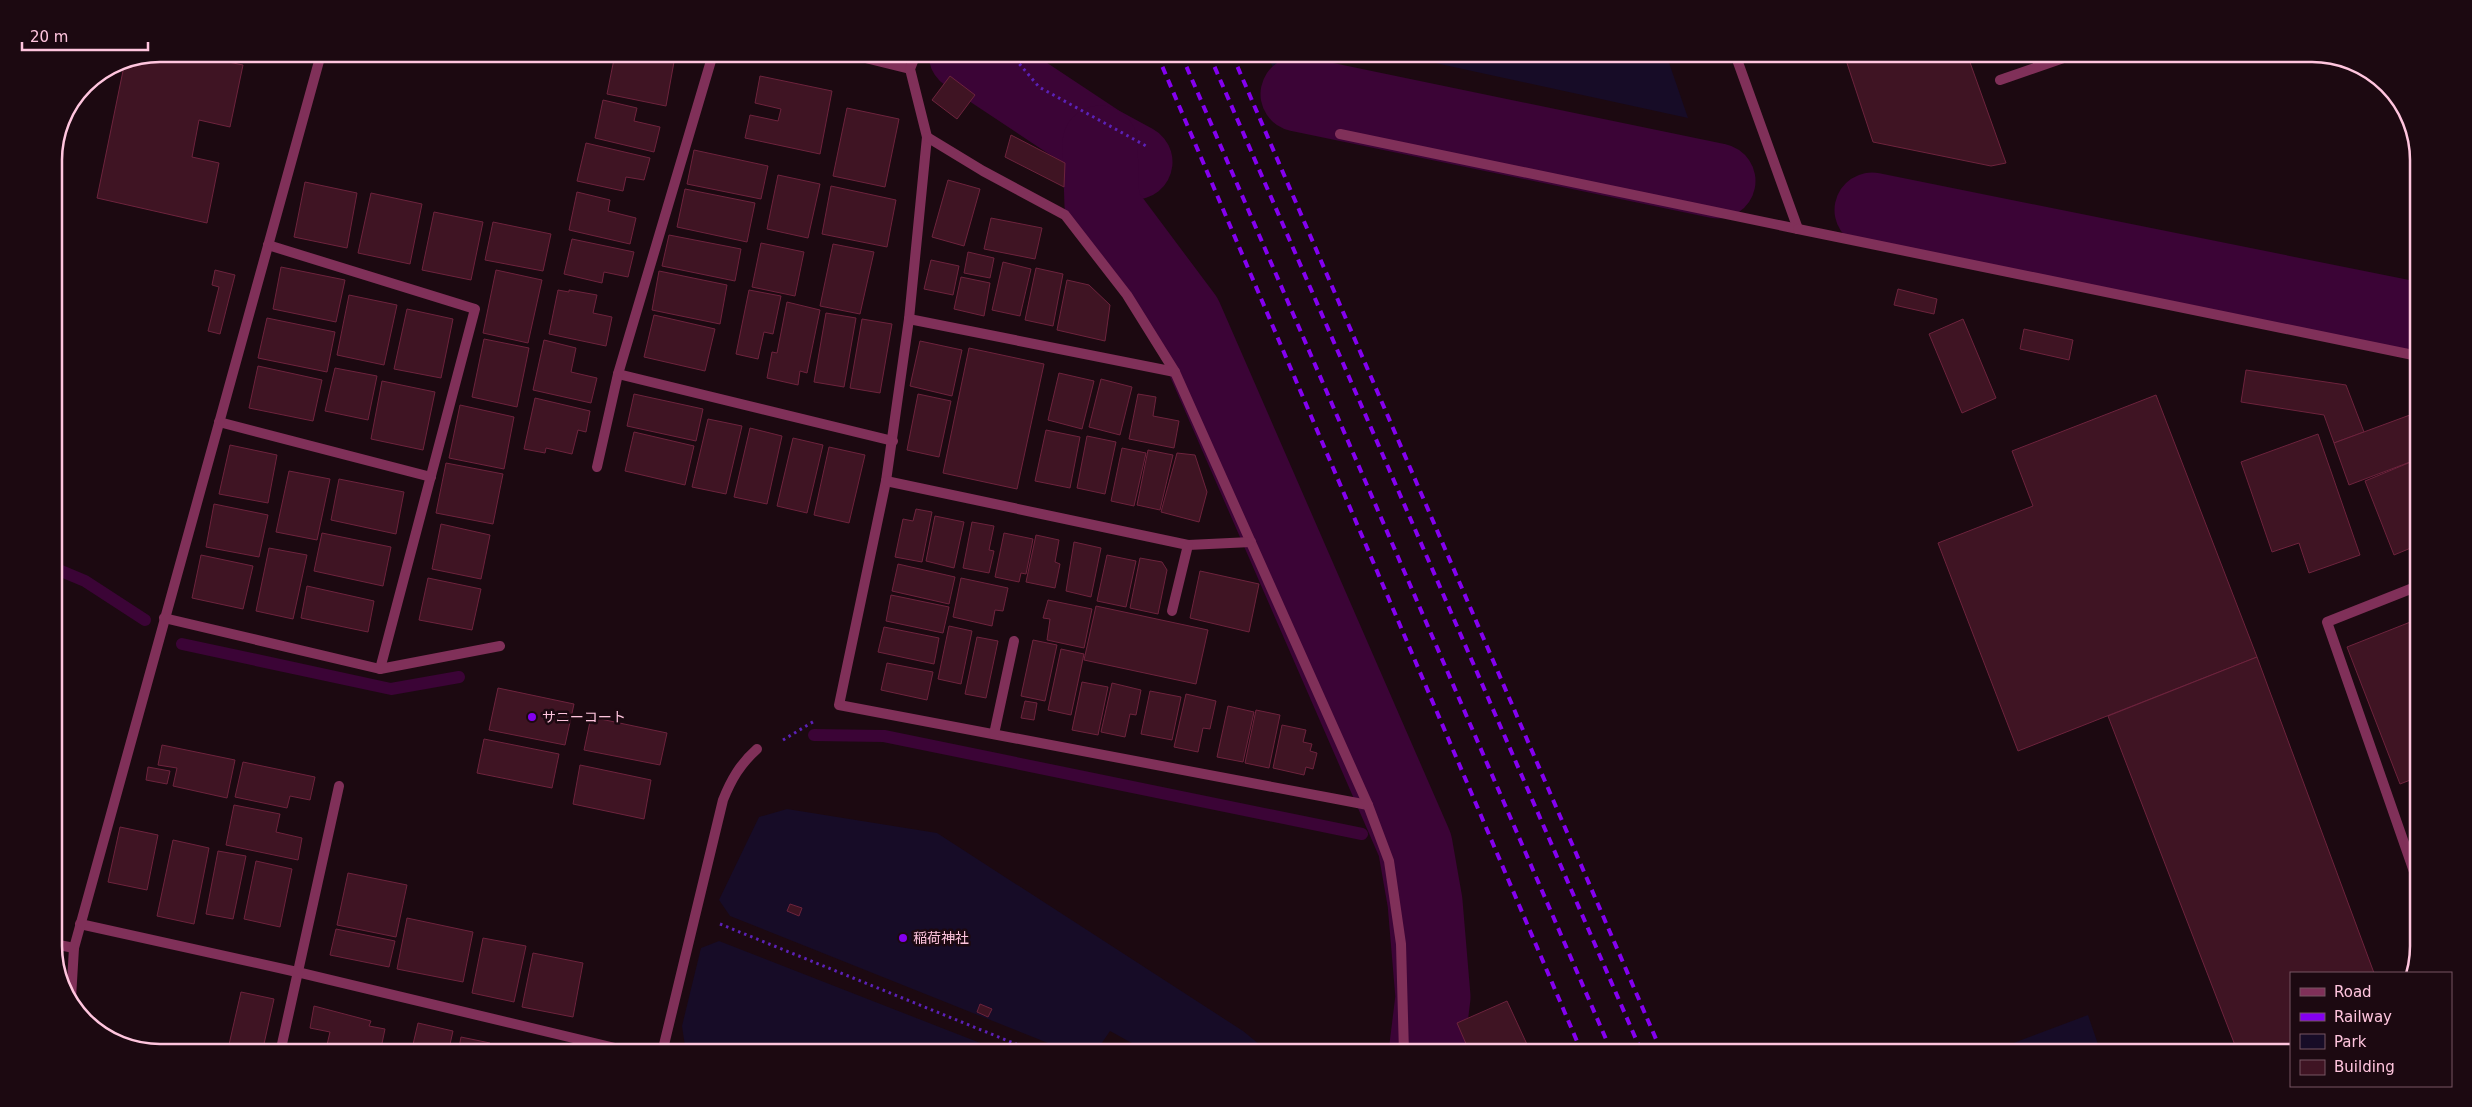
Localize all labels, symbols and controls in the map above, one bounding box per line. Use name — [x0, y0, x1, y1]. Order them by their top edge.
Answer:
scale bar — [22, 20, 149, 52]
text: 20 m — [30, 28, 68, 46]
place label: サニーコート — [542, 709, 626, 725]
marker: サニーコート — [526, 711, 538, 723]
place label: 稲荷神社 — [913, 930, 969, 946]
marker: 稲荷神社 — [897, 932, 909, 944]
legend — [2290, 972, 2452, 1087]
text: Road — [2334, 983, 2372, 1001]
text: Railway — [2334, 1008, 2392, 1026]
text: Park — [2334, 1033, 2367, 1051]
text: Building — [2334, 1058, 2395, 1076]

